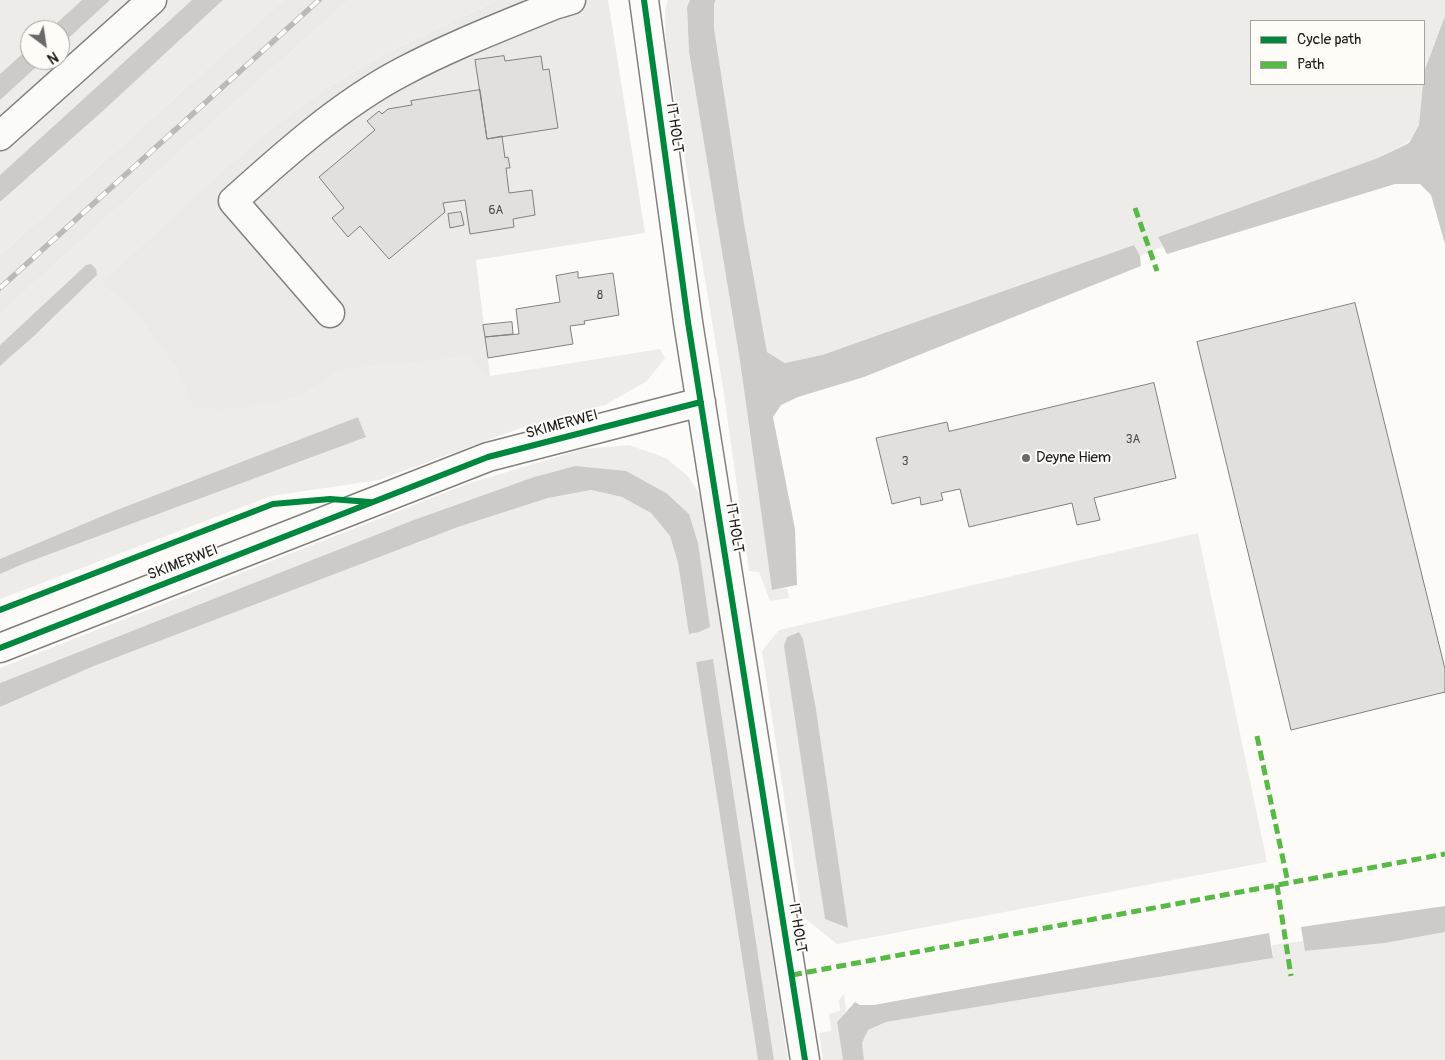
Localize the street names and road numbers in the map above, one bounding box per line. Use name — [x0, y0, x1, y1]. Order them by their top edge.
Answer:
street label: IT HOLT — [662, 102, 686, 154]
street label: SKIMERWEI — [524, 407, 600, 443]
street label: IT HOLT — [721, 502, 747, 554]
street label: SKIMERWEI — [145, 541, 221, 585]
street label: IT HOLT — [784, 902, 810, 954]

